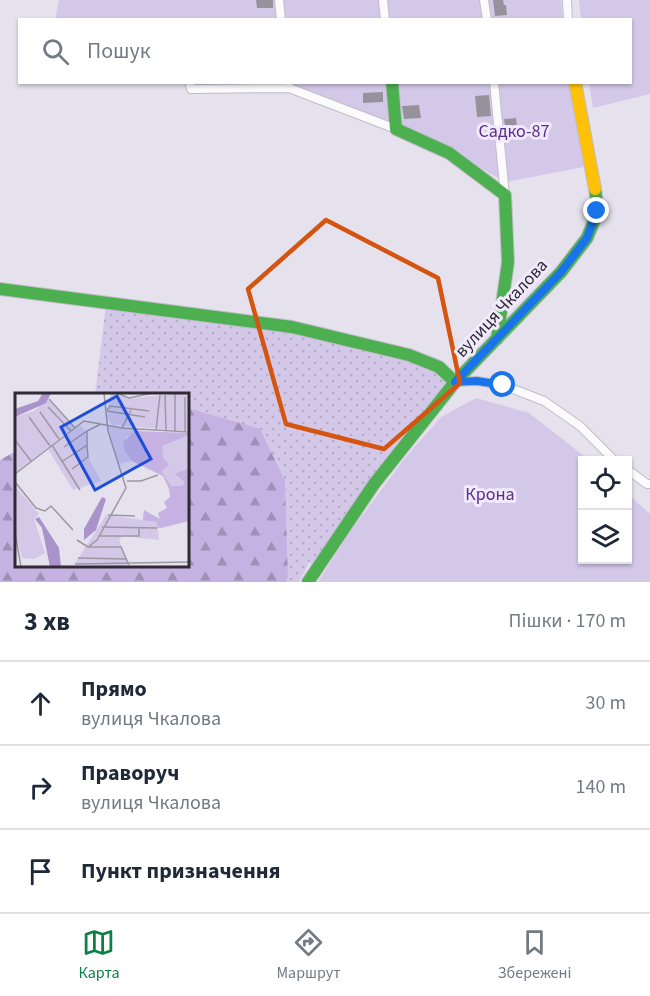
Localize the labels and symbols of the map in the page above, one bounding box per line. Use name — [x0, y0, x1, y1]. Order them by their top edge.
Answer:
park label: Садко-87 — [479, 119, 550, 144]
route end — [583, 197, 609, 223]
street label: вулиця Чкалова — [449, 254, 554, 363]
route start — [489, 371, 515, 397]
inset map — [15, 393, 189, 567]
park label: Крона — [465, 482, 515, 507]

